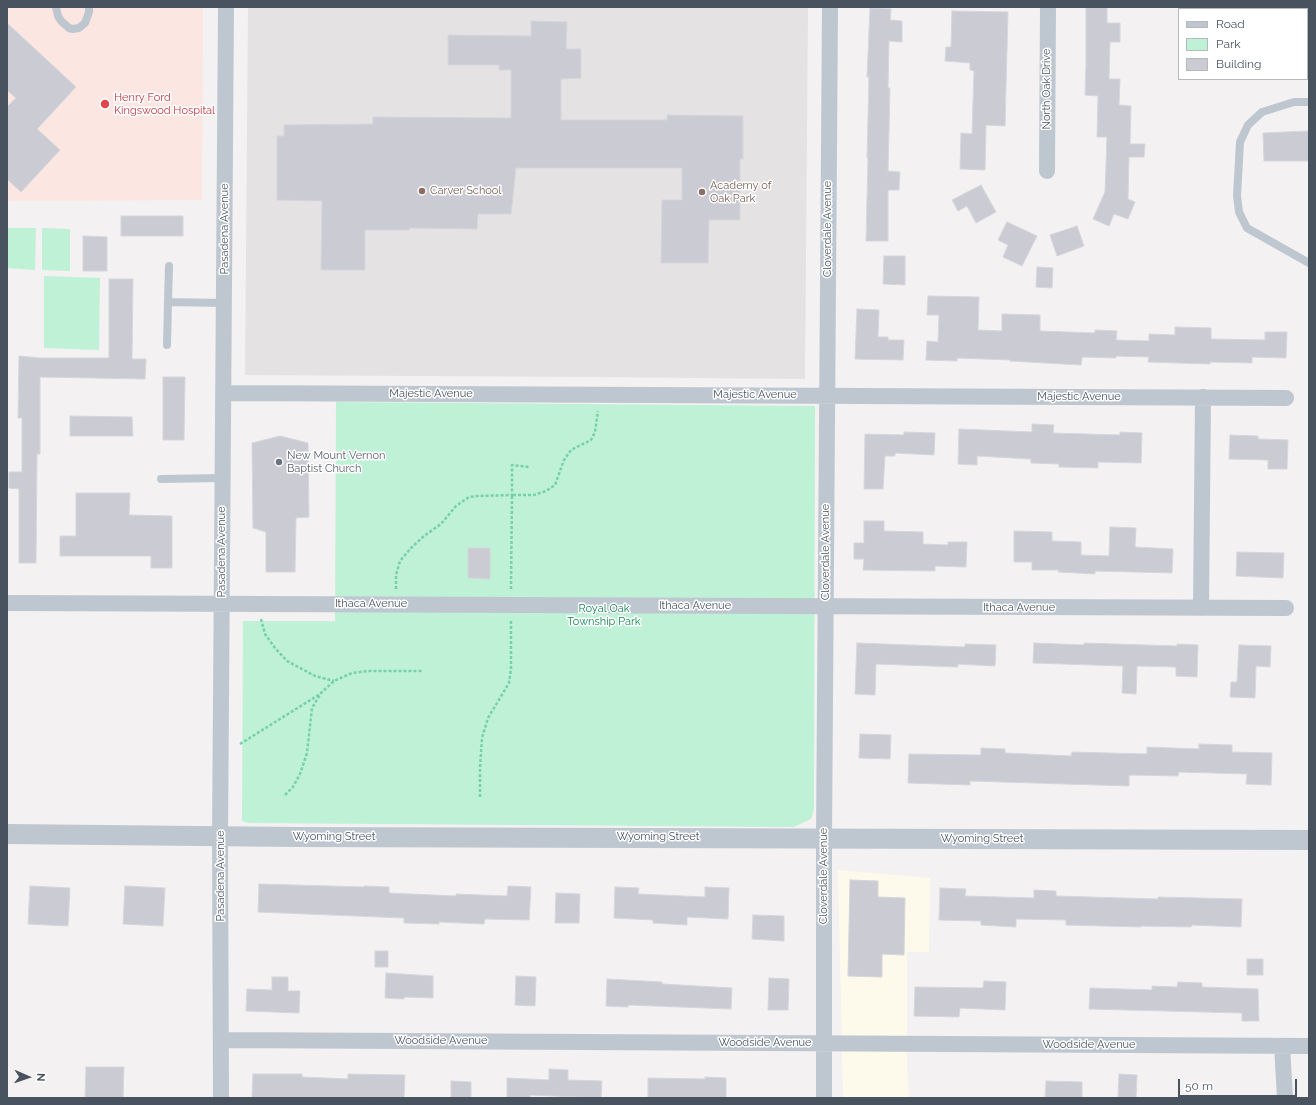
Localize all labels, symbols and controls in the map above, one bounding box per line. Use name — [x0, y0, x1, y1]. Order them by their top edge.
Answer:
legend — [1178, 8, 1308, 80]
text: Road — [1216, 17, 1245, 31]
text: Park — [1216, 37, 1241, 51]
street label: North Oak Drive — [1040, 49, 1054, 129]
text: Building — [1216, 57, 1262, 71]
place label: Henry Ford Kingswood Hospital — [114, 91, 215, 117]
marker: Henry Ford Kingswood Hospital — [99, 98, 111, 110]
place label: Academy of Oak Park — [710, 179, 771, 205]
street label: Cloverdale Avenue — [821, 181, 835, 277]
street label: Pasadena Avenue — [218, 183, 232, 275]
place label: Carver School — [430, 184, 501, 198]
marker: Carver School — [417, 186, 427, 196]
marker: Academy of Oak Park — [697, 187, 707, 197]
street label: Majestic Avenue — [389, 387, 473, 401]
street label: Majestic Avenue — [713, 388, 797, 402]
street label: Majestic Avenue — [1037, 390, 1121, 404]
place label: New Mount Vernon Baptist Church — [287, 449, 385, 475]
marker: New Mount Vernon Baptist Church — [274, 457, 284, 467]
street label: Cloverdale Avenue — [819, 504, 833, 600]
street label: Pasadena Avenue — [215, 506, 229, 598]
street label: Ithaca Avenue — [335, 597, 407, 611]
street label: Ithaca Avenue — [659, 599, 731, 613]
street label: Ithaca Avenue — [983, 601, 1055, 615]
park label: Royal Oak Township Park — [567, 602, 641, 628]
street label: Cloverdale Avenue — [817, 828, 831, 924]
street label: Pasadena Avenue — [214, 830, 228, 922]
street label: Wyoming Street — [293, 830, 375, 844]
street label: Wyoming Street — [617, 830, 699, 844]
street label: Wyoming Street — [941, 832, 1023, 846]
street label: Woodside Avenue — [394, 1034, 488, 1048]
street label: Woodside Avenue — [718, 1036, 812, 1050]
street label: Woodside Avenue — [1042, 1038, 1136, 1052]
north arrow — [8, 1057, 48, 1097]
scale bar — [1180, 1071, 1299, 1097]
text: N — [34, 1073, 47, 1082]
text: 50 m — [1185, 1079, 1213, 1093]

